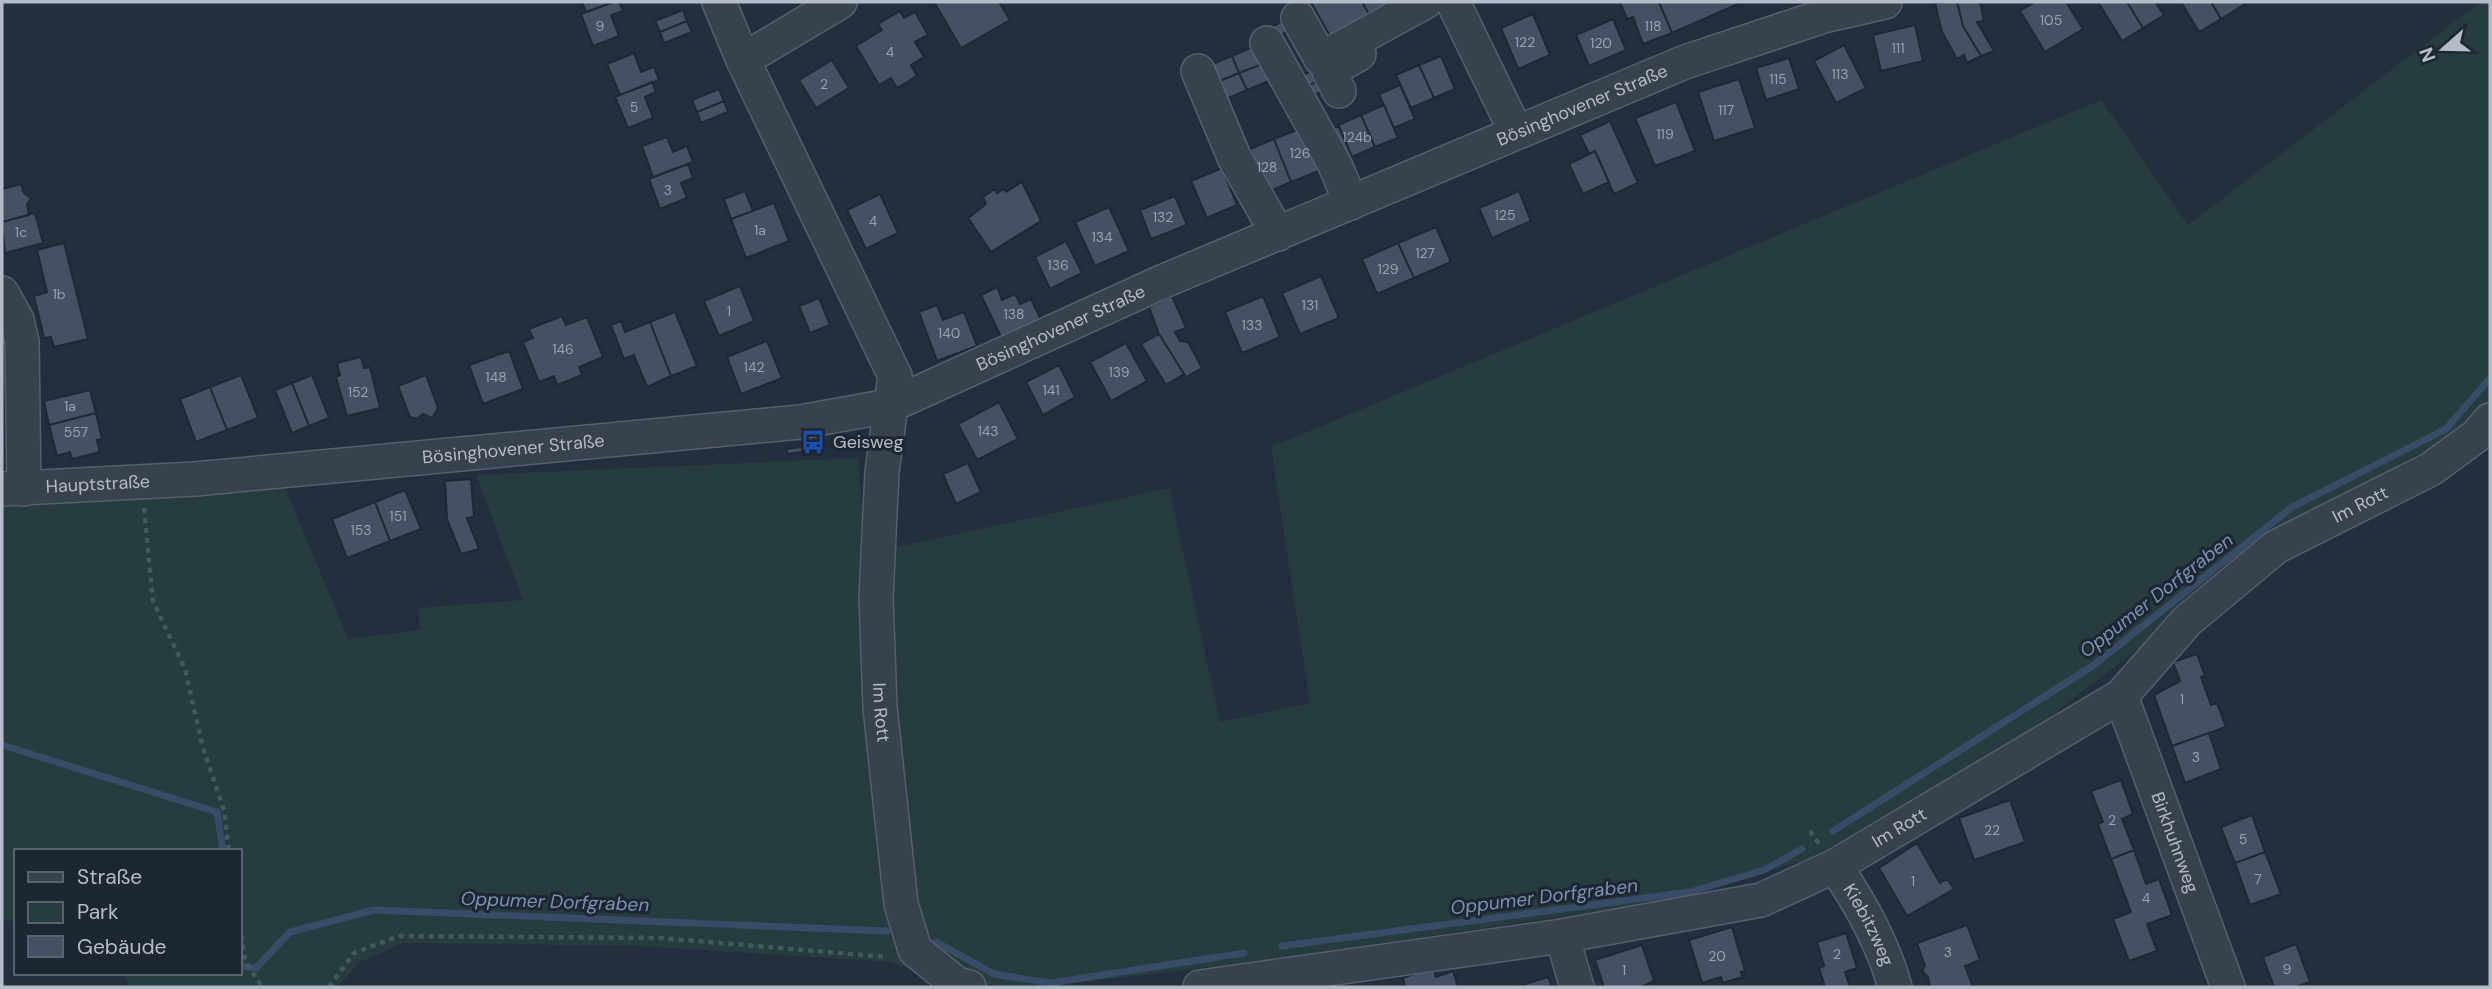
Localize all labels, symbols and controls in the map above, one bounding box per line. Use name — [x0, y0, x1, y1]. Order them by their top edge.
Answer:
house number: 105 — [2040, 11, 2062, 29]
north arrow — [2408, 14, 2478, 84]
house number: 9 — [596, 17, 605, 35]
house number: 118 — [1644, 17, 1662, 35]
house number: 122 — [1515, 33, 1535, 51]
house number: 120 — [1590, 34, 1612, 52]
house number: 111 — [1891, 39, 1905, 57]
house number: 4 — [886, 43, 895, 61]
text: N — [2413, 44, 2442, 65]
street label: Bösinghovener Straße — [1493, 59, 1671, 152]
house number: 113 — [1831, 65, 1849, 83]
house number: 115 — [1769, 70, 1787, 88]
house number: 2 — [820, 75, 828, 93]
house number: 5 — [630, 98, 638, 116]
house number: 117 — [1718, 101, 1734, 119]
house number: 119 — [1656, 125, 1674, 143]
house number: 124b — [1342, 128, 1372, 146]
house number: 126 — [1289, 144, 1311, 162]
house number: 128 — [1257, 158, 1277, 176]
house number: 3 — [664, 181, 672, 199]
house number: 125 — [1495, 206, 1515, 224]
house number: 132 — [1153, 208, 1173, 226]
house number: 4 — [869, 212, 878, 230]
house number: 1a — [754, 221, 766, 239]
house number: 1c — [15, 223, 27, 241]
house number: 134 — [1091, 228, 1113, 246]
house number: 127 — [1415, 244, 1435, 262]
house number: 136 — [1047, 256, 1069, 274]
house number: 129 — [1377, 260, 1399, 278]
street label: Bösinghovener Straße — [972, 279, 1149, 377]
house number: 1b — [52, 285, 66, 303]
house number: 131 — [1302, 296, 1318, 314]
house number: 1 — [727, 302, 731, 320]
house number: 138 — [1003, 305, 1025, 323]
house number: 133 — [1242, 316, 1262, 334]
house number: 140 — [938, 324, 960, 342]
house number: 146 — [552, 340, 574, 358]
house number: 142 — [744, 358, 764, 376]
house number: 139 — [1108, 363, 1130, 381]
house number: 148 — [485, 368, 507, 386]
house number: 141 — [1042, 381, 1060, 399]
house number: 152 — [348, 383, 368, 401]
house number: 1a — [64, 397, 76, 415]
house number: 143 — [977, 422, 999, 440]
house number: 557 — [64, 423, 88, 441]
street label: Bösinghovener Straße — [421, 428, 606, 470]
bus stop icon: Geisweg — [799, 428, 827, 456]
place label: Geisweg — [833, 430, 904, 454]
street label: Hauptstraße — [45, 469, 151, 499]
street label: Im Rott — [2328, 480, 2392, 529]
house number: 151 — [389, 507, 407, 525]
house number: 153 — [350, 521, 372, 539]
water label: Oppumer Dorfgraben — [2074, 527, 2238, 663]
street label: Im Rott — [867, 682, 896, 743]
house number: 1 — [2180, 690, 2184, 708]
house number: 3 — [2192, 748, 2200, 766]
street label: Birkhuhnweg — [2145, 789, 2204, 896]
street label: Im Rott — [1867, 802, 1931, 853]
house number: 2 — [2108, 811, 2116, 829]
house number: 22 — [1984, 821, 2000, 839]
house number: 5 — [2239, 830, 2247, 848]
legend — [14, 849, 242, 975]
text: Straße — [77, 863, 142, 891]
house number: 7 — [2254, 870, 2262, 888]
house number: 1 — [1911, 872, 1915, 890]
water label: Oppumer Dorfgraben — [1449, 873, 1639, 920]
street label: Kiebitzweg — [1838, 879, 1899, 969]
water label: Oppumer Dorfgraben — [460, 886, 650, 917]
house number: 4 — [2142, 889, 2151, 907]
text: Park — [77, 898, 119, 926]
text: Gebäude — [77, 933, 167, 961]
house number: 3 — [1944, 943, 1952, 961]
house number: 2 — [1833, 945, 1841, 963]
house number: 20 — [1708, 947, 1726, 965]
house number: 9 — [2283, 960, 2292, 978]
house number: 1 — [1622, 961, 1626, 979]

